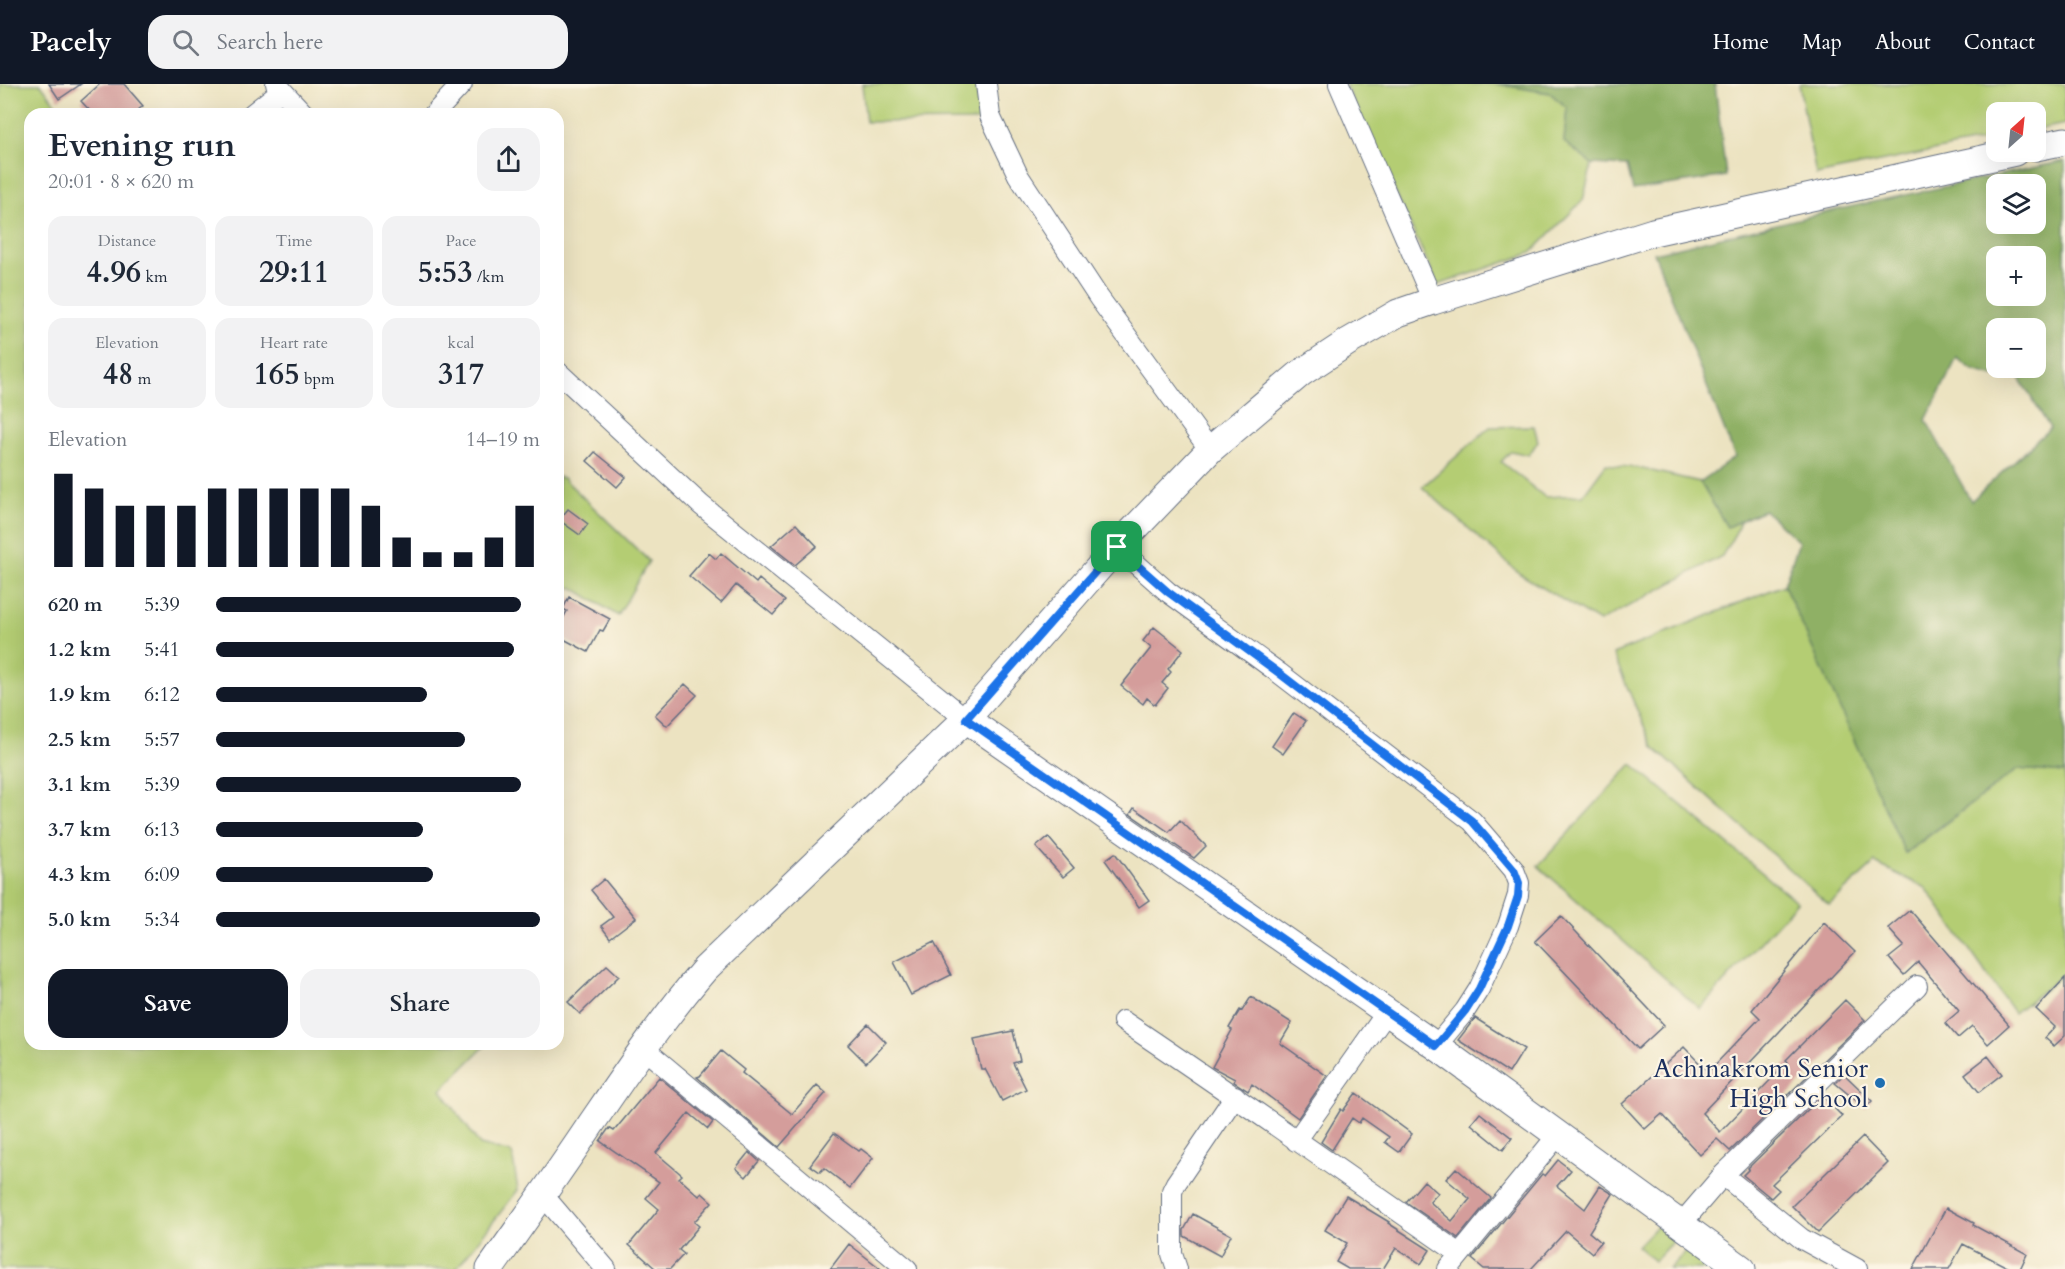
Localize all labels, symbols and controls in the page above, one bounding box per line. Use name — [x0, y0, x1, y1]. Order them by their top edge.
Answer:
search box — [148, 15, 568, 69]
text: Pacely — [30, 23, 112, 61]
icon: search — [169, 26, 202, 59]
text: Search here — [217, 27, 323, 57]
text: Home — [1713, 28, 1769, 57]
text: Map — [1802, 28, 1842, 57]
text: About — [1875, 28, 1931, 57]
text: Contact — [1964, 28, 2035, 57]
north arrow — [1986, 102, 2046, 162]
map controls — [1986, 102, 2046, 378]
text: Evening run — [48, 123, 236, 168]
button: share — [477, 128, 540, 191]
text: 20:01 · 8 × 620 m — [48, 168, 194, 195]
button: layers — [1986, 174, 2046, 234]
text: Distance — [98, 230, 156, 252]
text: Time — [275, 230, 313, 252]
text: Pace — [446, 230, 476, 252]
button: + — [1986, 246, 2046, 306]
text: 4.96 — [86, 252, 141, 293]
text: 29:11 — [259, 252, 329, 293]
text: 5:53 — [418, 252, 473, 293]
text: km — [141, 266, 168, 288]
text: /km — [473, 266, 504, 288]
button: − — [1986, 318, 2046, 378]
text: Elevation — [95, 332, 159, 354]
text: Heart rate — [260, 332, 328, 354]
text: kcal — [448, 332, 474, 354]
text: 48 — [103, 354, 133, 395]
text: 165 — [253, 354, 300, 395]
text: 317 — [438, 354, 484, 395]
text: m — [133, 368, 151, 390]
text: bpm — [300, 368, 335, 390]
text: Elevation — [48, 426, 127, 453]
text: 14–19 m — [466, 426, 540, 453]
pin — [1091, 521, 1142, 572]
icon: arrive — [1100, 530, 1133, 563]
text: 620 m — [48, 591, 103, 618]
text: 5:39 — [144, 591, 180, 618]
text: 1.2 km — [48, 636, 111, 663]
text: 5:41 — [144, 636, 180, 663]
text: 1.9 km — [48, 681, 111, 708]
text: 6:12 — [144, 681, 180, 708]
text: 2.5 km — [48, 726, 111, 753]
text: 5:57 — [144, 726, 180, 753]
text: 3.1 km — [48, 771, 111, 798]
text: 5:39 — [144, 771, 180, 798]
text: 3.7 km — [48, 816, 111, 843]
text: 6:13 — [144, 816, 180, 843]
text: 4.3 km — [48, 861, 111, 888]
text: 6:09 — [144, 861, 180, 888]
text: 5.0 km — [48, 906, 111, 933]
text: 5:34 — [144, 906, 180, 933]
button: Save — [48, 969, 288, 1038]
button: Share — [300, 969, 540, 1038]
place label: Achinakrom Senior High School — [1653, 1051, 1869, 1116]
marker: Achinakrom Senior High School — [1873, 1076, 1887, 1090]

